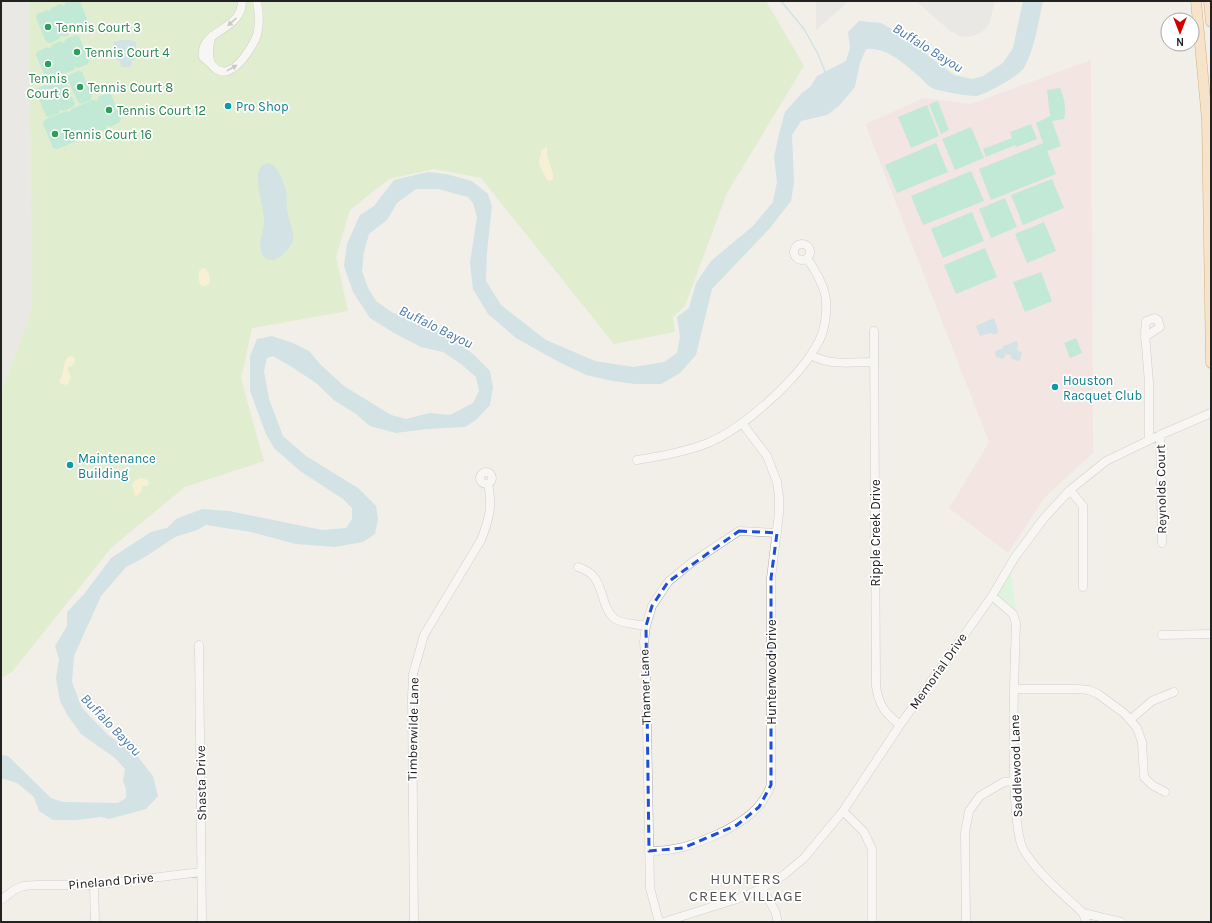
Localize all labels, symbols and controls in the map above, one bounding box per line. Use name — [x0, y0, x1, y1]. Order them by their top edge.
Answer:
north arrow — [1160, 12, 1200, 52]
one-way arrow — [227, 17, 236, 26]
place label: Tennis Court 3 — [56, 20, 141, 35]
water label: Buffalo Bayou — [890, 20, 966, 76]
marker: Tennis Court 3 — [43, 22, 53, 32]
text: N — [1176, 35, 1184, 48]
place label: Tennis Court 4 — [85, 45, 170, 60]
marker: Tennis Court 4 — [72, 47, 82, 57]
marker: Tennis Court 6 — [43, 59, 53, 69]
one-way arrow — [226, 64, 238, 71]
place label: Tennis Court 6 — [26, 71, 70, 101]
place label: Tennis Court 8 — [88, 80, 173, 95]
marker: Tennis Court 8 — [75, 82, 85, 92]
place label: Pro Shop — [236, 99, 289, 114]
marker: Pro Shop — [223, 101, 233, 111]
place label: Tennis Court 12 — [117, 103, 206, 118]
marker: Tennis Court 12 — [104, 105, 114, 115]
place label: Tennis Court 16 — [63, 127, 152, 142]
marker: Tennis Court 16 — [50, 129, 60, 139]
water label: Buffalo Bayou — [396, 302, 476, 352]
place label: Houston Racquet Club — [1063, 373, 1142, 404]
marker: Houston Racquet Club — [1050, 382, 1060, 392]
street label: Reynolds Court — [1153, 444, 1169, 534]
place label: Maintenance Building — [78, 451, 156, 481]
marker: Maintenance Building — [65, 460, 75, 470]
street label: Ripple Creek Drive — [868, 479, 883, 587]
street label: Hunterwood Drive — [764, 619, 779, 725]
street label: Memorial Drive — [906, 630, 970, 712]
street label: Thamer Lane — [636, 648, 654, 725]
street label: Timberwilde Lane — [405, 677, 421, 781]
water label: Buffalo Bayou — [77, 690, 145, 760]
street label: Saddlewood Lane — [1007, 714, 1025, 818]
street label: Shasta Drive — [193, 745, 209, 821]
street label: Pineland Drive — [68, 870, 155, 892]
district label: HUNTERS CREEK VILLAGE — [689, 870, 803, 905]

